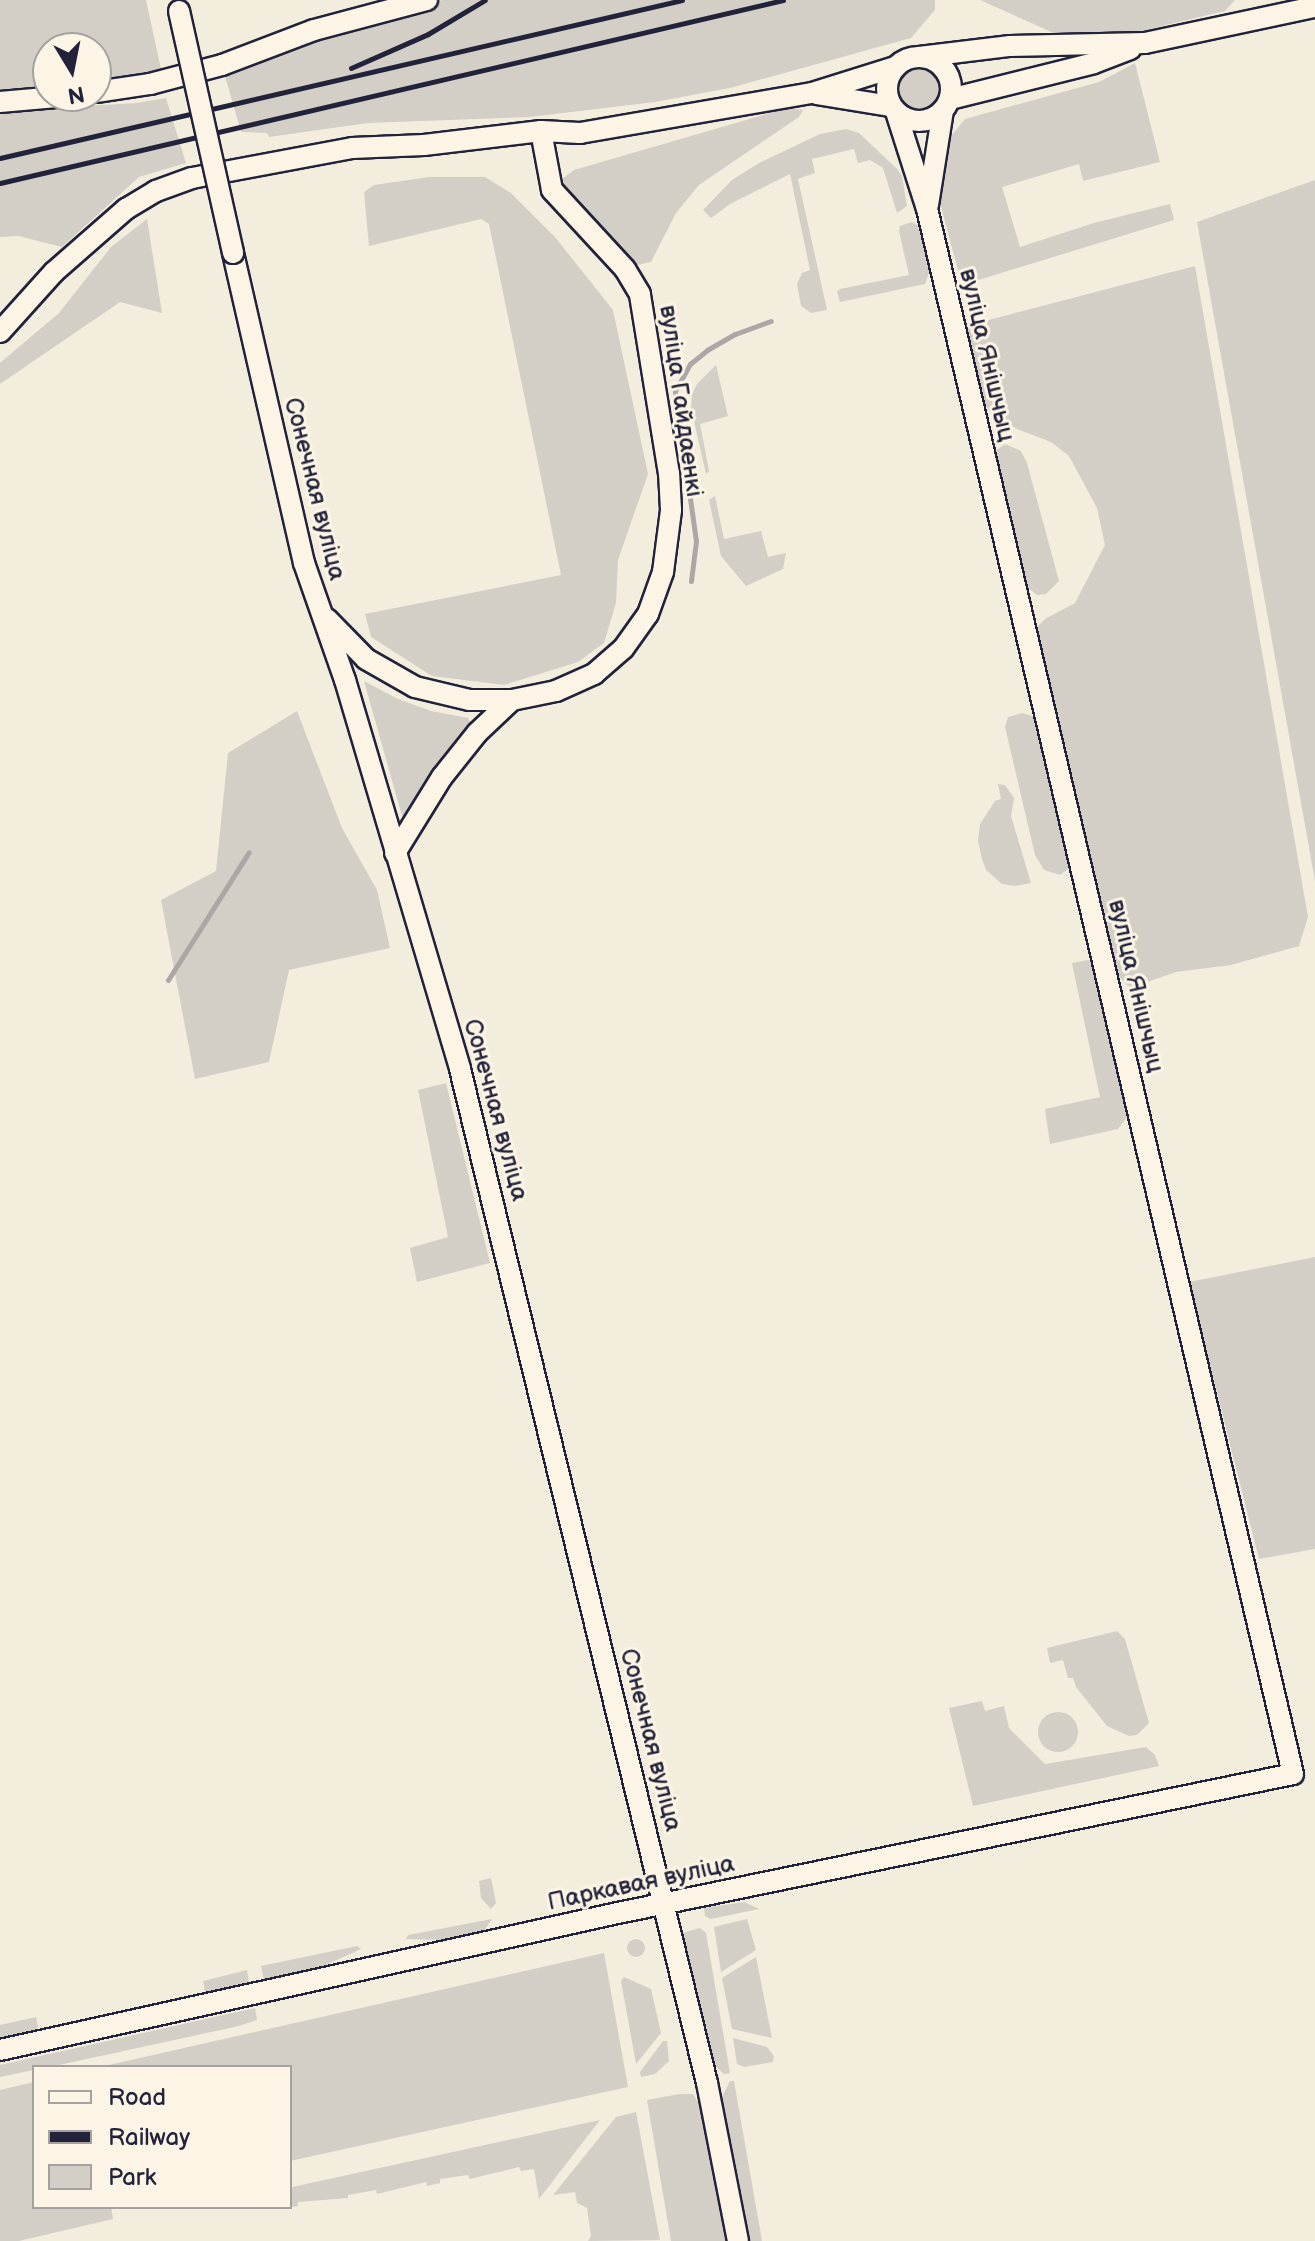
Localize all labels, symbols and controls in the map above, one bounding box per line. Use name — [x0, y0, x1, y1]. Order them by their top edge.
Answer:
north arrow — [32, 32, 112, 112]
text: N — [65, 79, 86, 109]
street label: вуліца Янішчыц — [953, 266, 1021, 444]
street label: вуліца Гайдаенкі — [653, 303, 709, 499]
street label: Сонечная вуліца — [278, 395, 352, 583]
street label: вуліца Янішчыц — [1102, 897, 1170, 1075]
street label: Сонечная вуліца — [458, 1016, 534, 1204]
street label: Сонечная вуліца — [614, 1646, 688, 1834]
street label: Паркавая вуліца — [545, 1849, 737, 1917]
legend — [32, 2065, 292, 2209]
text: Road — [108, 2083, 166, 2112]
text: Railway — [108, 2123, 190, 2152]
text: Park — [108, 2163, 156, 2192]

